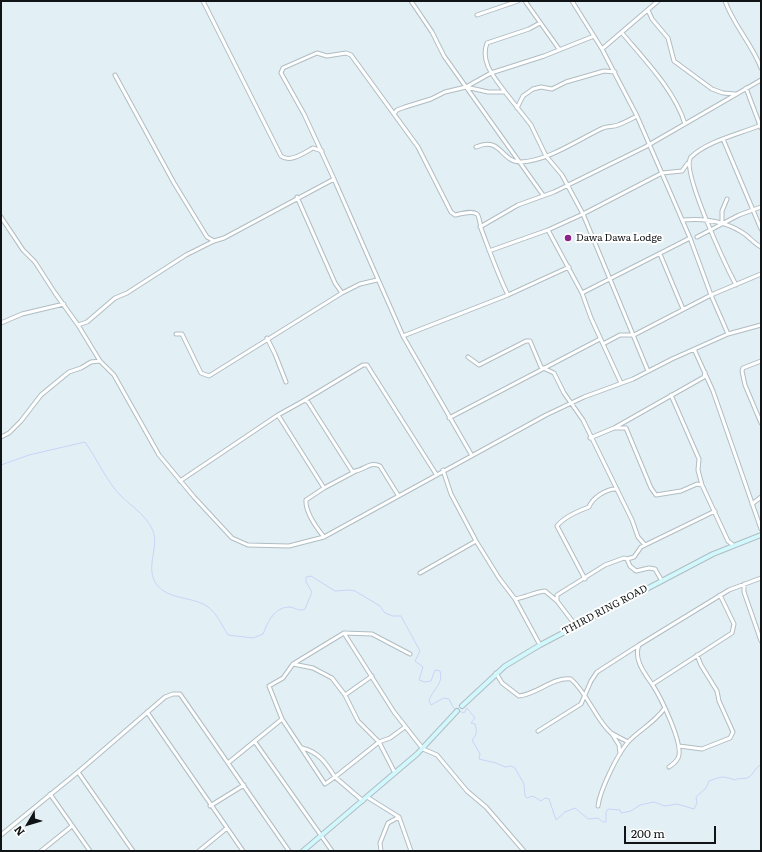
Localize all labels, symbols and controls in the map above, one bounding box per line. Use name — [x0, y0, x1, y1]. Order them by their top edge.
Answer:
place label: Dawa Dawa Lodge — [576, 232, 662, 244]
marker: Dawa Dawa Lodge — [563, 233, 573, 243]
street label: THIRD RING ROAD — [560, 582, 650, 638]
north arrow — [8, 804, 48, 844]
scale bar — [626, 818, 718, 844]
text: N — [9, 823, 28, 840]
text: 200 m — [631, 824, 665, 842]

